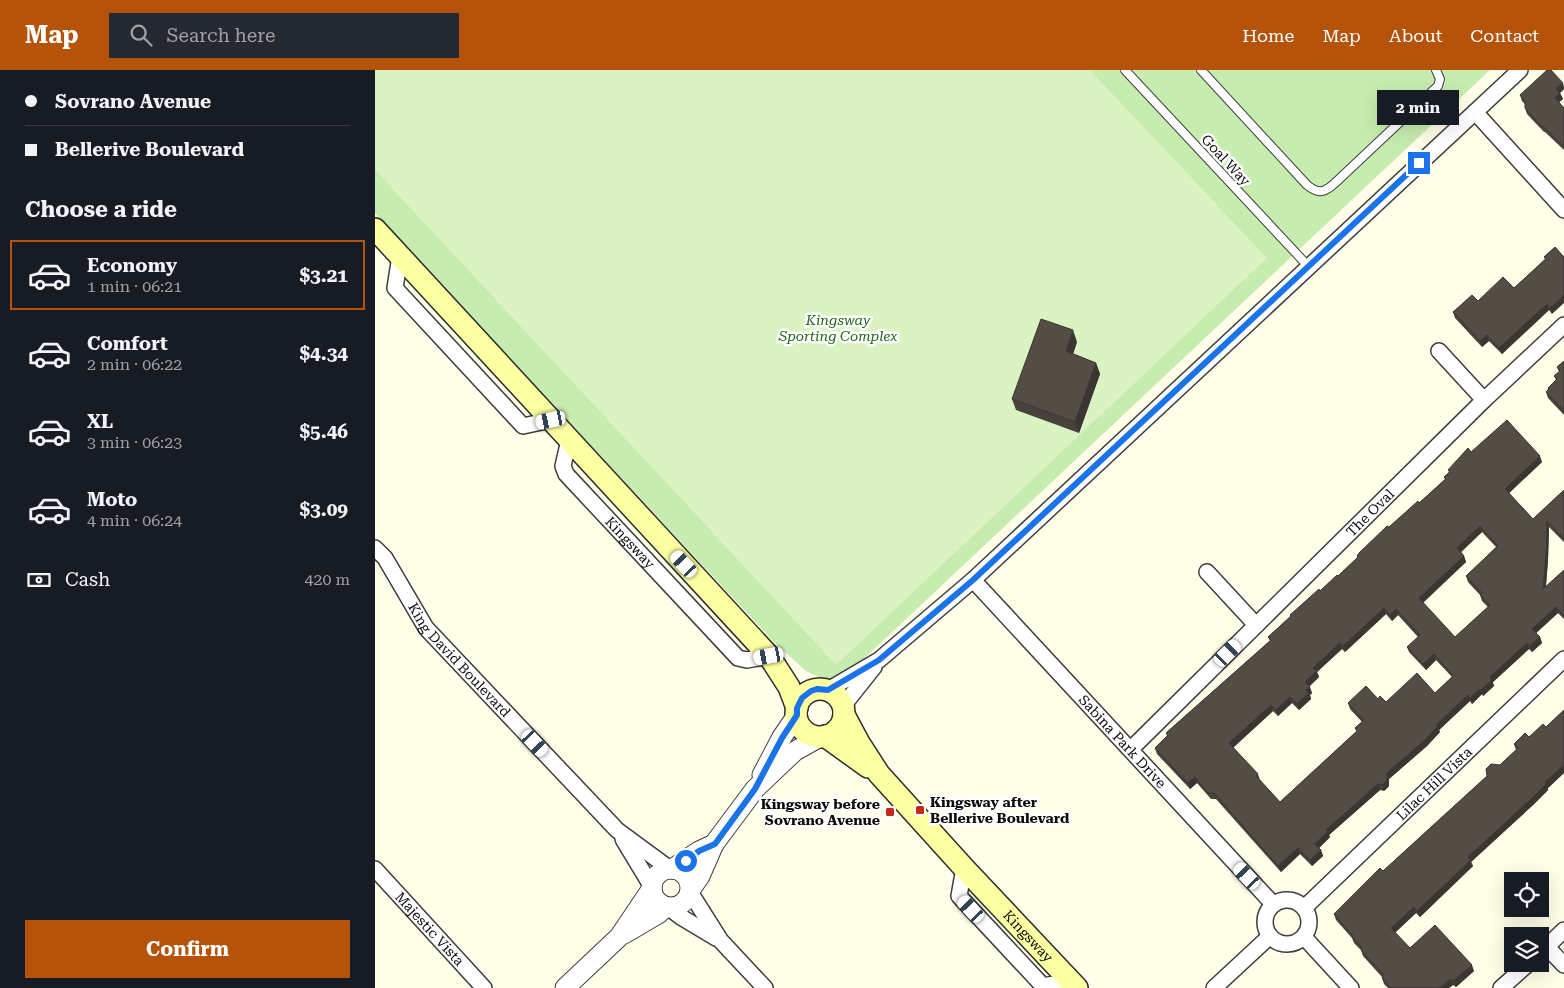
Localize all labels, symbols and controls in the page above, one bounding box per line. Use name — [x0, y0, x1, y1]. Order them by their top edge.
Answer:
search box — [109, 13, 459, 58]
text: Map — [25, 21, 79, 49]
icon: search — [127, 21, 155, 49]
text: Search here — [167, 24, 275, 47]
text: Home — [1242, 25, 1294, 46]
text: Map — [1322, 25, 1361, 46]
text: About — [1389, 25, 1442, 46]
text: Contact — [1470, 25, 1539, 46]
text: Sovrano Avenue — [55, 90, 211, 113]
callout: 2 min — [1378, 91, 1460, 126]
text: 2 min — [1396, 98, 1440, 117]
street label: Goal Way — [1198, 131, 1254, 189]
text: Bellerive Boulevard — [55, 138, 244, 161]
route end — [1408, 152, 1430, 174]
text: Choose a ride — [25, 197, 177, 222]
icon: car — [27, 253, 72, 298]
text: Economy — [87, 254, 177, 277]
text: $3.21 — [299, 264, 348, 287]
text: 1 min · 06:21 — [87, 277, 182, 296]
park label: Kingsway Sporting Complex — [778, 312, 897, 344]
icon: car — [27, 331, 72, 376]
text: Comfort — [87, 332, 168, 355]
text: $4.34 — [299, 342, 348, 365]
text: 2 min · 06:22 — [87, 355, 182, 374]
icon: car — [27, 409, 72, 454]
text: XL — [87, 410, 113, 433]
car — [534, 410, 567, 430]
text: $5.46 — [299, 420, 348, 443]
text: 3 min · 06:23 — [87, 433, 182, 452]
street label: The Oval — [1343, 485, 1398, 540]
icon: car — [27, 487, 72, 532]
text: Moto — [87, 488, 137, 511]
text: $3.09 — [299, 498, 348, 521]
text: 4 min · 06:24 — [87, 511, 182, 530]
street label: Kingsway — [602, 513, 659, 572]
car — [668, 548, 699, 580]
icon: cash — [25, 566, 53, 594]
text: Cash — [65, 568, 110, 591]
text: 420 m — [304, 570, 350, 589]
street label: King David Boulevard — [405, 600, 514, 720]
car — [1212, 637, 1243, 669]
car — [752, 646, 785, 666]
street label: Sabina Park Drive — [1075, 692, 1170, 792]
car — [519, 727, 550, 759]
street label: Lilac Hill Vista — [1393, 743, 1475, 823]
place label: Kingsway after Bellerive Boulevard — [930, 794, 1070, 826]
place label: Kingsway before Sovrano Avenue — [761, 796, 880, 828]
marker: Kingsway after Bellerive Boulevard — [914, 804, 926, 816]
marker: Kingsway before Sovrano Avenue — [884, 806, 896, 818]
route start — [675, 850, 697, 872]
car — [1231, 860, 1262, 892]
map controls — [1504, 872, 1549, 972]
button: locate — [1504, 872, 1549, 917]
street label: Majestic Vista — [392, 889, 468, 969]
car — [955, 893, 986, 925]
street label: Kingsway — [1000, 907, 1057, 966]
button: Confirm — [25, 920, 350, 978]
button: layers — [1504, 927, 1549, 972]

